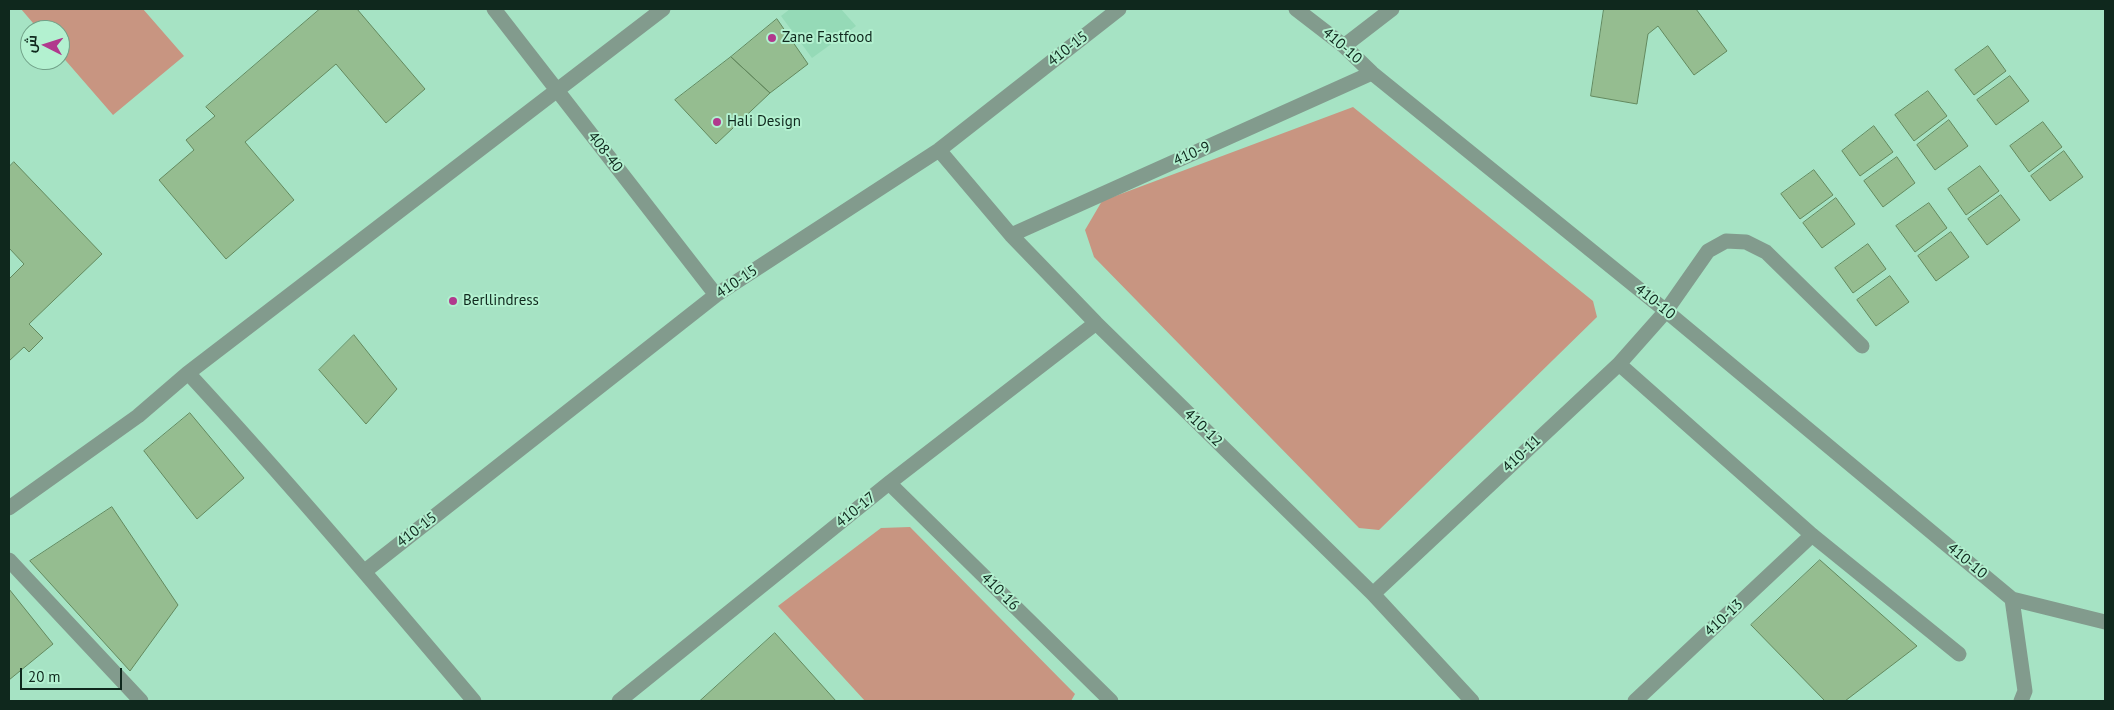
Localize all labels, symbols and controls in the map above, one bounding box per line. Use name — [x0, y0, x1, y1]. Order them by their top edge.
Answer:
north arrow — [20, 20, 70, 70]
street label: 410-10 — [1319, 24, 1365, 68]
street label: 410-15 — [1044, 28, 1092, 70]
place label: Zane Fastfood — [782, 29, 872, 47]
marker: Zane Fastfood — [766, 32, 778, 44]
text: ش — [21, 34, 41, 54]
place label: Hali Design — [727, 113, 801, 131]
marker: Hali Design — [711, 116, 723, 128]
street label: 408-40 — [584, 128, 626, 176]
street label: 410-9 — [1171, 138, 1213, 170]
street label: 410-15 — [713, 262, 761, 302]
street label: 410-10 — [1631, 280, 1679, 324]
place label: Berllindress — [463, 292, 539, 310]
marker: Berllindress — [447, 295, 459, 307]
street label: 410-12 — [1180, 405, 1226, 451]
street label: 410-11 — [1499, 432, 1545, 476]
street label: 410-17 — [832, 488, 880, 532]
street label: 410-15 — [393, 509, 441, 551]
street label: 410-10 — [1943, 539, 1991, 583]
street label: 410-16 — [977, 569, 1023, 615]
street label: 410-13 — [1701, 596, 1747, 640]
scale bar — [22, 658, 125, 690]
text: 20 m — [28, 667, 61, 686]

